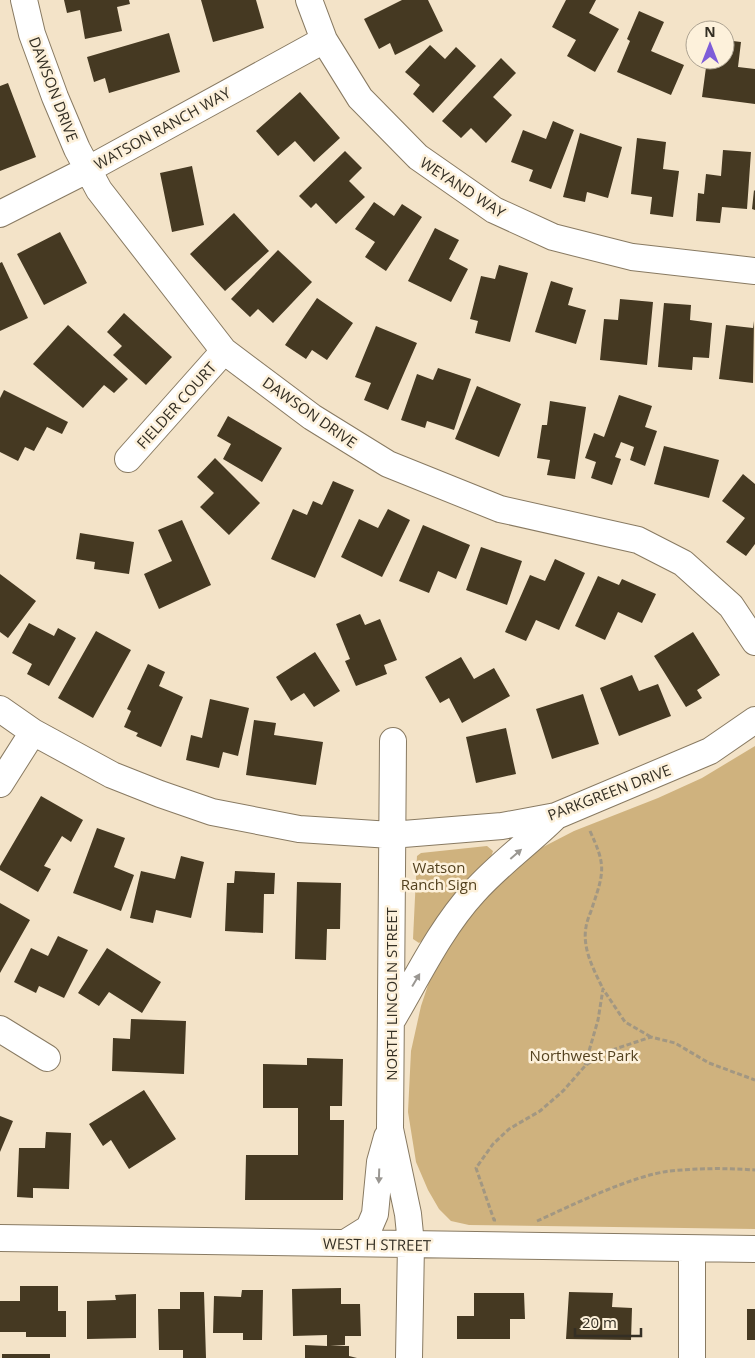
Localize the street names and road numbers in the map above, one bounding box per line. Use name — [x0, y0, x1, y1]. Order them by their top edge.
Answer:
street label: DAWSON DRIVE — [25, 34, 83, 144]
street label: WATSON RANCH WAY — [90, 82, 234, 174]
street label: WEYAND WAY — [417, 152, 510, 222]
street label: FIELDER COURT — [132, 357, 221, 453]
street label: DAWSON DRIVE — [259, 372, 361, 452]
street label: PARKGREEN DRIVE — [544, 759, 674, 825]
street label: NORTH LINCOLN STREET — [381, 906, 401, 1081]
street label: WEST H STREET — [323, 1233, 432, 1255]

